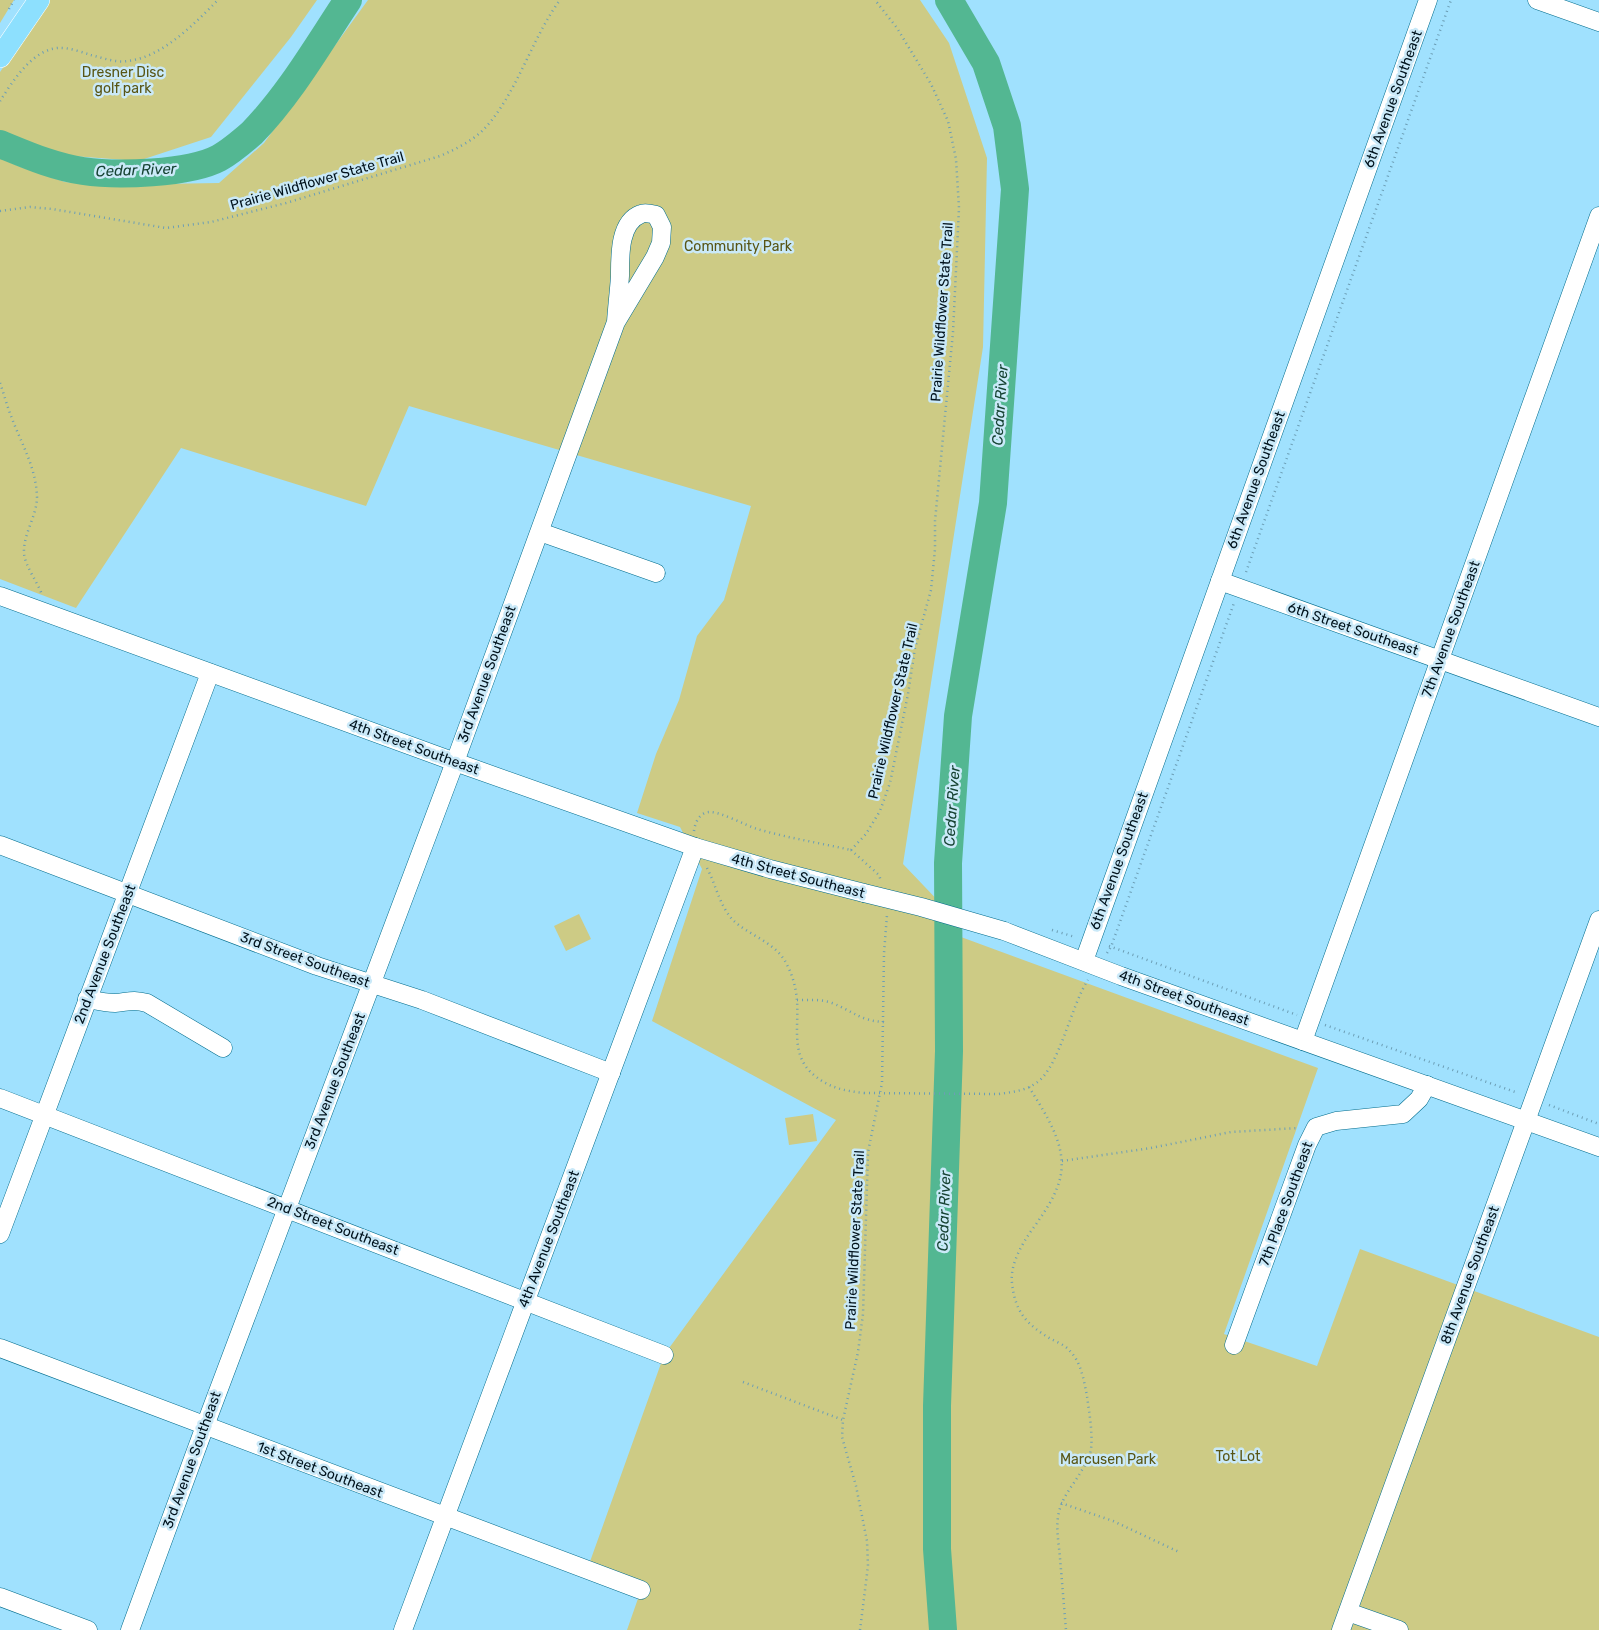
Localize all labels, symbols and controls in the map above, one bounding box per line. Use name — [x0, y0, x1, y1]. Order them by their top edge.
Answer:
street label: 6th Avenue Southeast — [1360, 27, 1426, 170]
park label: Dresner Disc golf park — [82, 64, 165, 97]
street label: Prairie Wildflower State Trail — [228, 148, 406, 214]
water label: Cedar River — [95, 160, 178, 180]
street label: Prairie Wildflower State Trail — [927, 222, 957, 402]
park label: Community Park — [684, 238, 793, 255]
water label: Cedar River — [988, 363, 1012, 446]
street label: 6th Avenue Southeast — [1223, 408, 1289, 551]
street label: 7th Avenue Southeast — [1418, 558, 1484, 700]
street label: 6th Street Southeast — [1285, 599, 1421, 660]
street label: 3rd Avenue Southeast — [454, 603, 520, 745]
street label: Prairie Wildflower State Trail — [864, 621, 922, 801]
street label: 4th Street Southeast — [347, 716, 482, 779]
water label: Cedar River — [940, 764, 964, 847]
street label: 6th Avenue Southeast — [1086, 789, 1152, 932]
street label: 4th Street Southeast — [729, 850, 867, 902]
street label: 2nd Avenue Southeast — [71, 881, 140, 1026]
street label: 3rd Street Southeast — [238, 929, 373, 992]
street label: 4th Street Southeast — [1117, 967, 1252, 1030]
street label: 3rd Avenue Southeast — [301, 1010, 369, 1152]
street label: 7th Place Southeast — [1256, 1139, 1317, 1268]
street label: Prairie Wildflower State Trail — [842, 1150, 868, 1330]
street label: 4th Avenue Southeast — [515, 1168, 583, 1310]
water label: Cedar River — [934, 1169, 954, 1252]
street label: 2nd Street Southeast — [265, 1193, 402, 1259]
street label: 8th Avenue Southeast — [1437, 1203, 1503, 1346]
street label: 3rd Avenue Southeast — [159, 1389, 225, 1531]
street label: 1st Street Southeast — [255, 1438, 386, 1502]
park label: Tot Lot — [1216, 1448, 1261, 1465]
park label: Marcusen Park — [1060, 1451, 1157, 1468]

